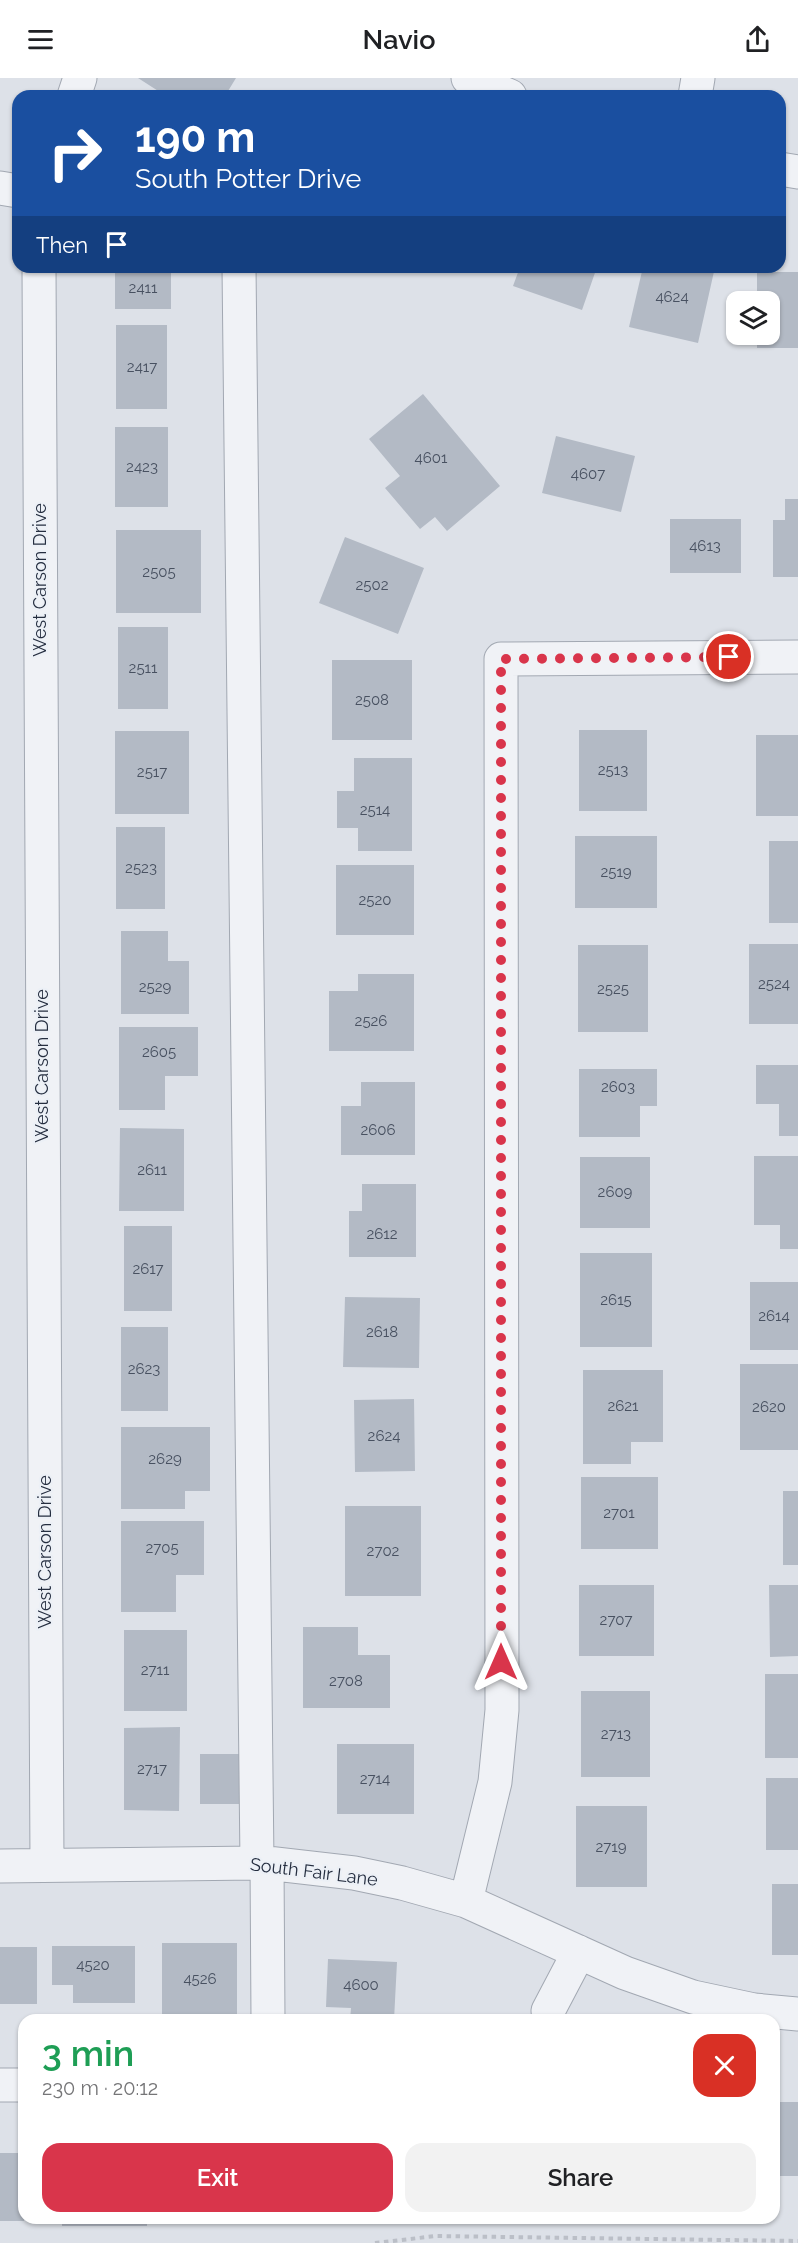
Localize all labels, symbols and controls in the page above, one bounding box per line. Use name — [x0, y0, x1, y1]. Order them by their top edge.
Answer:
icon: menu — [24, 23, 57, 56]
icon: share — [741, 23, 774, 56]
text: Navio — [363, 24, 435, 55]
text: 190 m — [135, 113, 255, 162]
icon: right — [36, 114, 114, 192]
text: South Potter Drive — [135, 163, 361, 194]
icon: arrive — [100, 228, 133, 261]
text: Then — [36, 232, 88, 258]
house number: 2411 — [129, 279, 158, 297]
house number: 4624 — [655, 288, 689, 306]
map controls — [726, 291, 780, 345]
button: layers — [726, 291, 780, 345]
house number: 2417 — [127, 358, 157, 376]
house number: 4601 — [415, 449, 448, 467]
house number: 2423 — [126, 458, 158, 476]
house number: 4607 — [571, 465, 605, 483]
street label: West Carson Drive — [29, 503, 50, 657]
house number: 4613 — [689, 537, 721, 555]
house number: 2505 — [142, 563, 176, 581]
house number: 2502 — [356, 576, 389, 594]
pin — [703, 631, 754, 682]
icon: arrive — [712, 640, 745, 673]
house number: 2511 — [129, 659, 158, 677]
house number: 2508 — [355, 691, 389, 709]
house number: 2513 — [598, 761, 628, 779]
house number: 2517 — [137, 763, 167, 781]
house number: 2514 — [360, 801, 390, 819]
house number: 2523 — [125, 859, 157, 877]
house number: 2519 — [600, 863, 632, 881]
house number: 2520 — [359, 891, 392, 909]
house number: 2524 — [758, 975, 790, 993]
house number: 2529 — [139, 978, 172, 996]
house number: 2525 — [597, 980, 629, 998]
street label: West Carson Drive — [31, 989, 52, 1143]
house number: 2526 — [355, 1012, 387, 1030]
house number: 2605 — [142, 1043, 176, 1061]
house number: 2603 — [601, 1078, 635, 1096]
house number: 2606 — [360, 1121, 396, 1139]
house number: 2611 — [137, 1161, 167, 1179]
house number: 2609 — [598, 1183, 633, 1201]
house number: 2612 — [366, 1225, 398, 1243]
house number: 2617 — [132, 1260, 164, 1278]
house number: 2615 — [600, 1291, 632, 1309]
house number: 2614 — [758, 1307, 790, 1325]
house number: 2618 — [366, 1323, 398, 1341]
house number: 2623 — [128, 1360, 160, 1378]
house number: 2621 — [607, 1397, 639, 1415]
house number: 2620 — [752, 1398, 786, 1416]
house number: 2624 — [368, 1427, 400, 1445]
house number: 2629 — [148, 1450, 182, 1468]
street label: West Carson Drive — [34, 1475, 55, 1629]
house number: 2701 — [603, 1504, 635, 1522]
house number: 2705 — [145, 1539, 179, 1557]
house number: 2702 — [367, 1542, 400, 1560]
house number: 2707 — [600, 1611, 632, 1629]
position arrow — [469, 1630, 533, 1694]
house number: 2711 — [141, 1661, 170, 1679]
house number: 2708 — [329, 1672, 363, 1690]
house number: 2713 — [601, 1725, 631, 1743]
house number: 2717 — [137, 1760, 167, 1778]
house number: 2714 — [360, 1770, 390, 1788]
house number: 2719 — [595, 1838, 627, 1856]
street label: South Fair Lane — [249, 1853, 380, 1890]
house number: 4520 — [76, 1956, 110, 1974]
house number: 4526 — [183, 1970, 217, 1988]
house number: 4600 — [343, 1976, 379, 1994]
text: 3 min — [42, 2032, 134, 2074]
button: close — [693, 2034, 756, 2097]
text: 230 m · 20:12 — [42, 2076, 158, 2100]
button: Exit — [42, 2143, 393, 2212]
button: Share — [405, 2143, 756, 2212]

